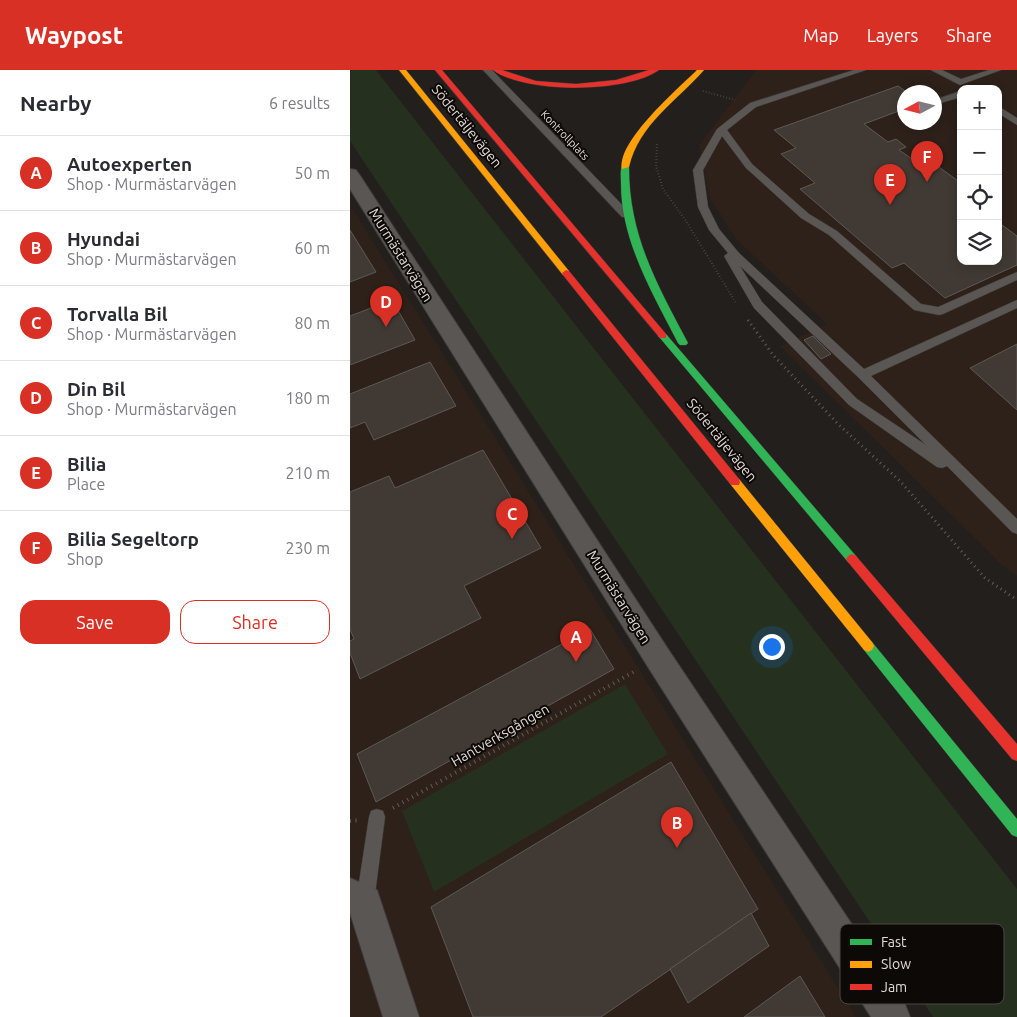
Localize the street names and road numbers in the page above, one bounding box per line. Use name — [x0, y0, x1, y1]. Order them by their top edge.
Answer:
street label: Södertäljevägen — [429, 81, 505, 171]
street label: Kontrollplats — [538, 108, 592, 162]
street label: Murmästarvägen — [366, 205, 436, 305]
street label: Södertäljevägen — [684, 395, 760, 485]
street label: Murmästarvägen — [584, 547, 654, 647]
street label: Hantverksgången — [448, 700, 552, 770]

